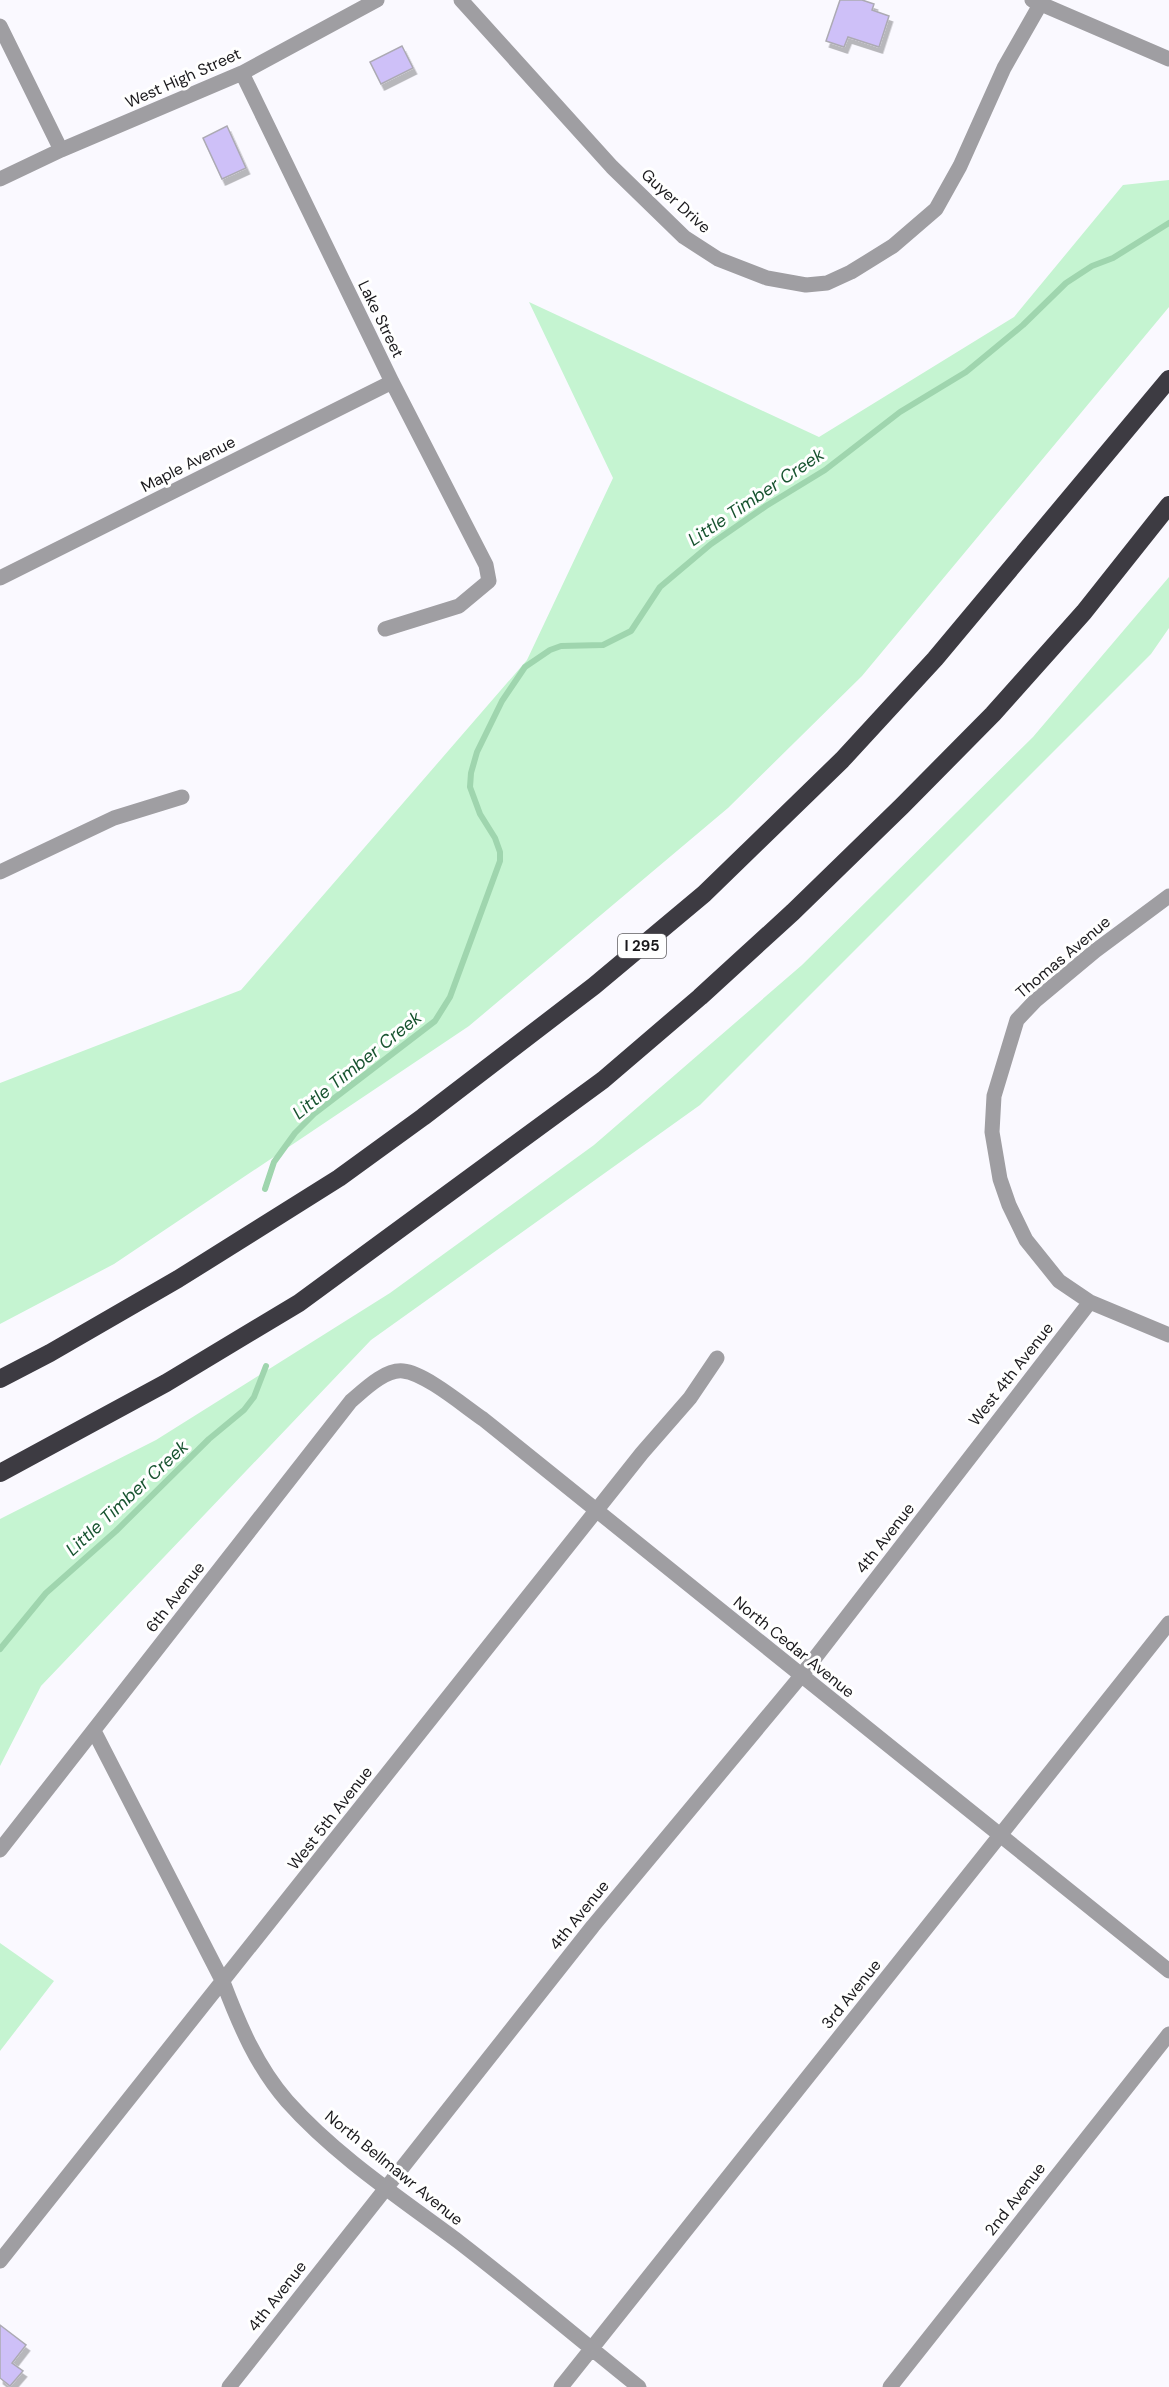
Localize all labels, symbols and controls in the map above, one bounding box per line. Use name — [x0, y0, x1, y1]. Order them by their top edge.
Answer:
street label: West High Street — [122, 43, 244, 113]
street label: Guyer Drive — [637, 164, 715, 238]
street label: Lake Street — [353, 277, 409, 361]
street label: Maple Avenue — [137, 431, 239, 497]
water label: Little Timber Creek — [683, 442, 830, 552]
street label: Thomas Avenue — [1011, 911, 1115, 1003]
road number: I 295 — [618, 934, 666, 958]
water label: Little Timber Creek — [287, 1005, 427, 1125]
street label: West 4th Avenue — [964, 1318, 1058, 1430]
water label: Little Timber Creek — [60, 1434, 194, 1561]
street label: 4th Avenue — [851, 1499, 919, 1577]
street label: 6th Avenue — [141, 1557, 209, 1637]
street label: North Cedar Avenue — [729, 1592, 859, 1702]
street label: West 5th Avenue — [283, 1762, 377, 1874]
street label: 4th Avenue — [544, 1876, 614, 1954]
street label: 3rd Avenue — [816, 1955, 886, 2033]
street label: North Bellmawr Avenue — [321, 2106, 467, 2230]
street label: 2nd Avenue — [980, 2158, 1050, 2240]
street label: 4th Avenue — [243, 2257, 311, 2335]

